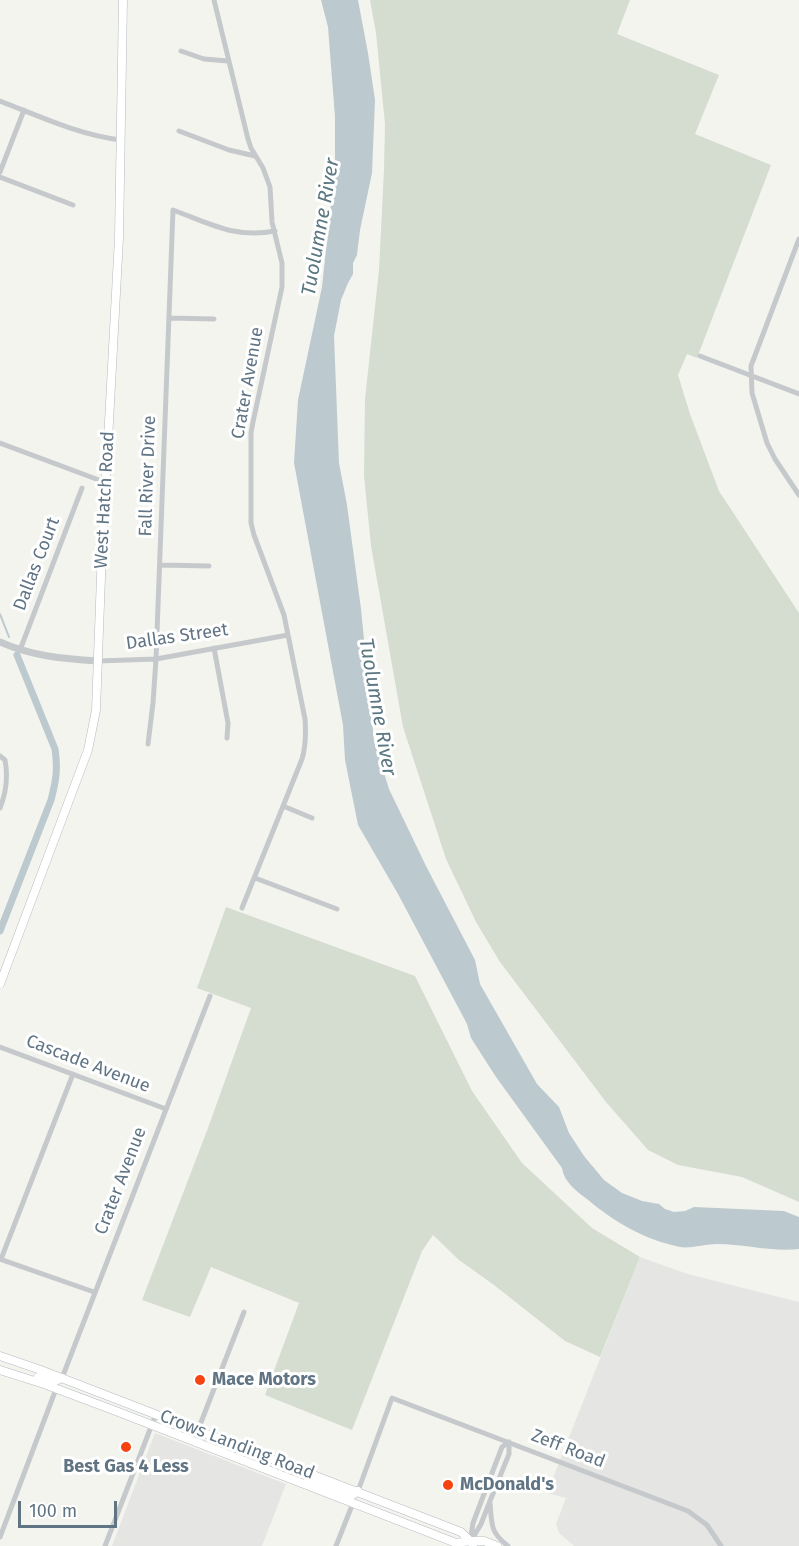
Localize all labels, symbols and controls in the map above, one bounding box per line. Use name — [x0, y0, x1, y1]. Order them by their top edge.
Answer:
water label: Tuolumne River — [297, 156, 345, 298]
street label: Crater Avenue — [228, 325, 268, 441]
street label: Fall River Drive — [135, 415, 161, 537]
street label: West Hatch Road — [91, 431, 119, 569]
street label: Dallas Court — [9, 514, 65, 614]
street label: Dallas Street — [124, 619, 230, 655]
water label: Tuolumne River — [353, 636, 401, 778]
street label: Cascade Avenue — [23, 1030, 153, 1098]
street label: Crater Avenue — [91, 1124, 151, 1238]
place label: Mace Motors — [212, 1369, 316, 1391]
marker: Mace Motors — [193, 1373, 207, 1387]
street label: Crows Landing Road — [157, 1406, 317, 1484]
street label: Zeff Road — [528, 1425, 608, 1473]
marker: Best Gas 4 Less — [119, 1440, 133, 1454]
place label: Best Gas 4 Less — [63, 1456, 189, 1478]
place label: McDonald's — [460, 1474, 554, 1496]
marker: McDonald's — [441, 1478, 455, 1492]
scale bar — [21, 1489, 120, 1527]
text: 100 m — [29, 1500, 77, 1522]

